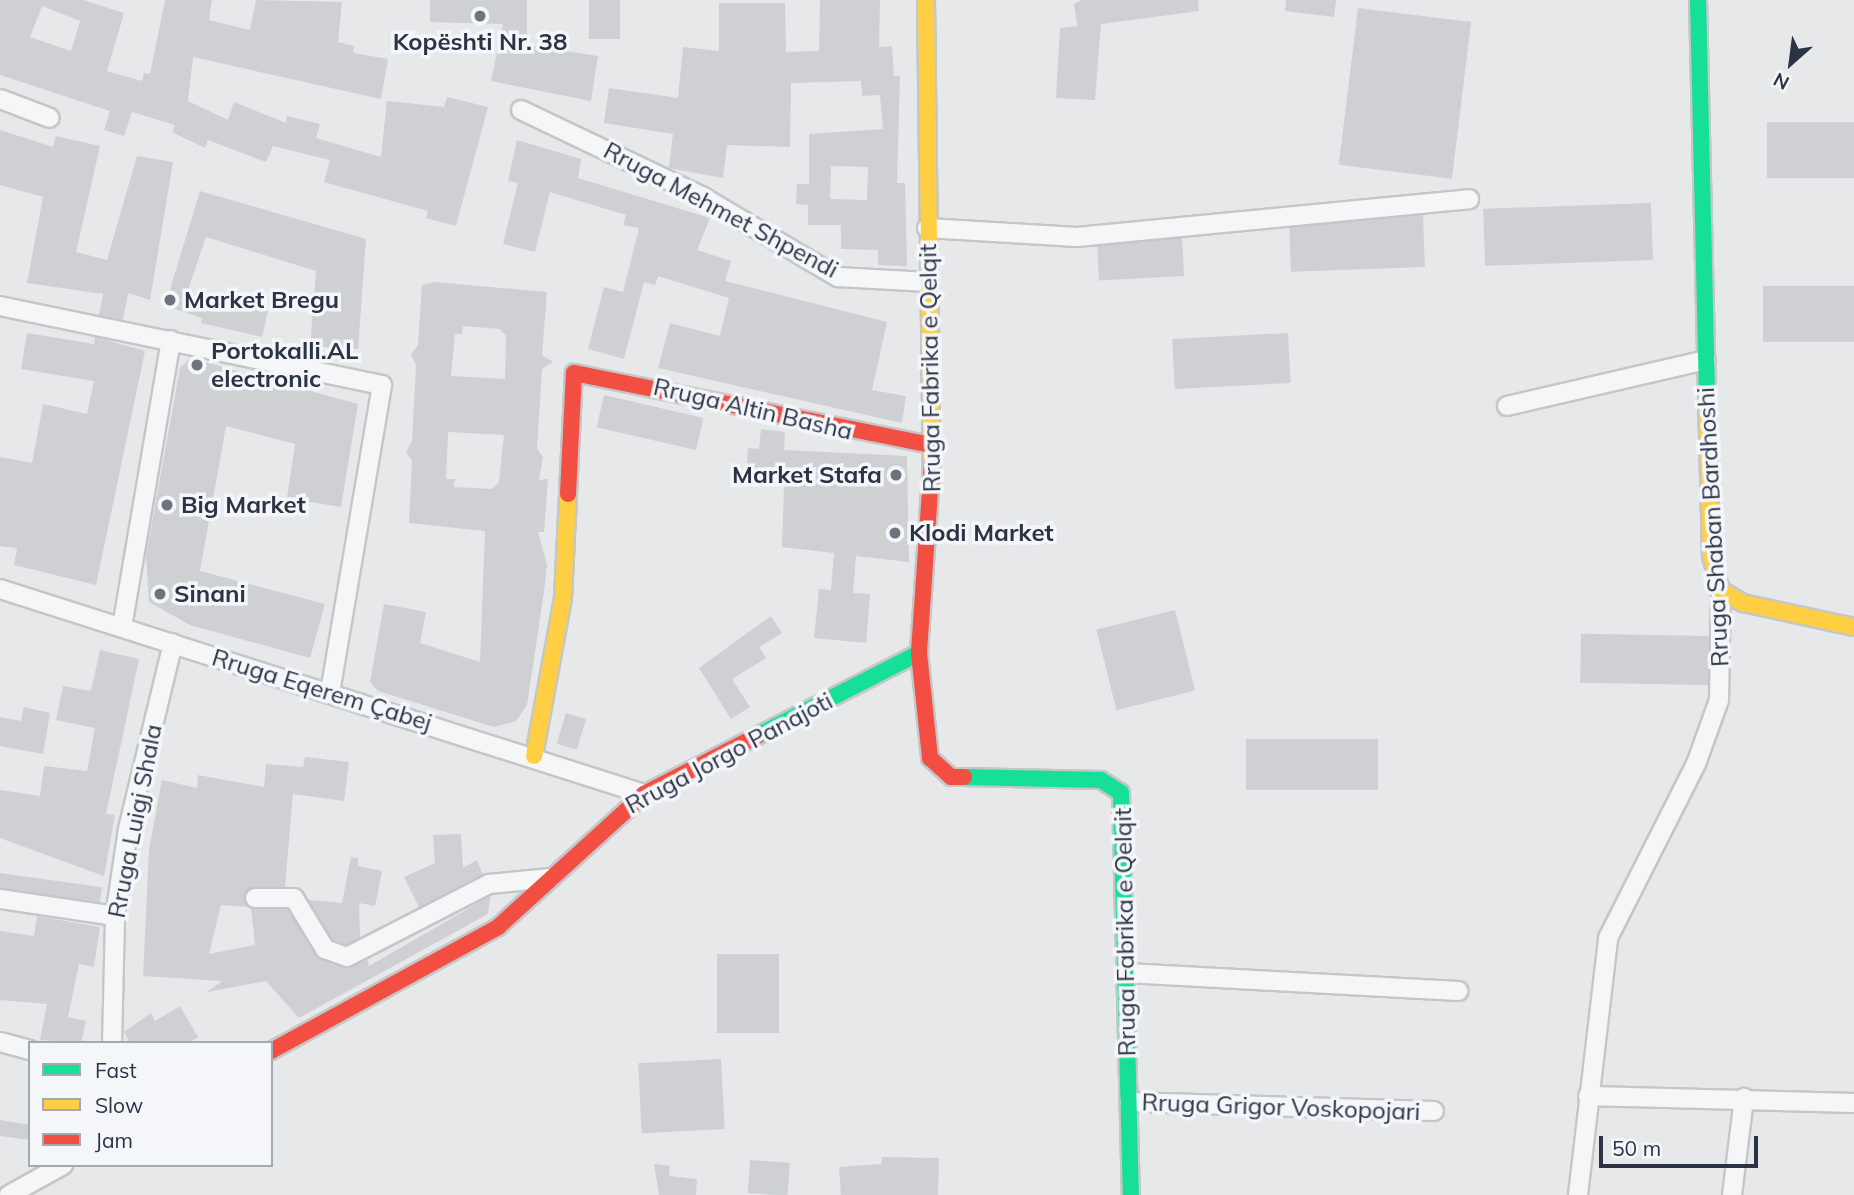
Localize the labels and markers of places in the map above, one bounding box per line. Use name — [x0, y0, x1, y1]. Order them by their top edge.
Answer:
marker: Kopështi Nr. 38 — [472, 8, 488, 24]
place label: Kopështi Nr. 38 — [393, 28, 567, 56]
place label: Market Bregu — [184, 286, 339, 314]
marker: Market Bregu — [162, 292, 178, 308]
place label: Portokalli.AL electronic — [211, 337, 359, 393]
marker: Portokalli.AL electronic — [189, 357, 205, 373]
place label: Market Stafa — [732, 461, 882, 489]
marker: Market Stafa — [888, 467, 904, 483]
place label: Big Market — [181, 491, 306, 519]
marker: Big Market — [159, 497, 175, 513]
place label: Klodi Market — [909, 519, 1054, 547]
marker: Klodi Market — [887, 525, 903, 541]
place label: Sinani — [174, 580, 246, 608]
marker: Sinani — [152, 586, 168, 602]

